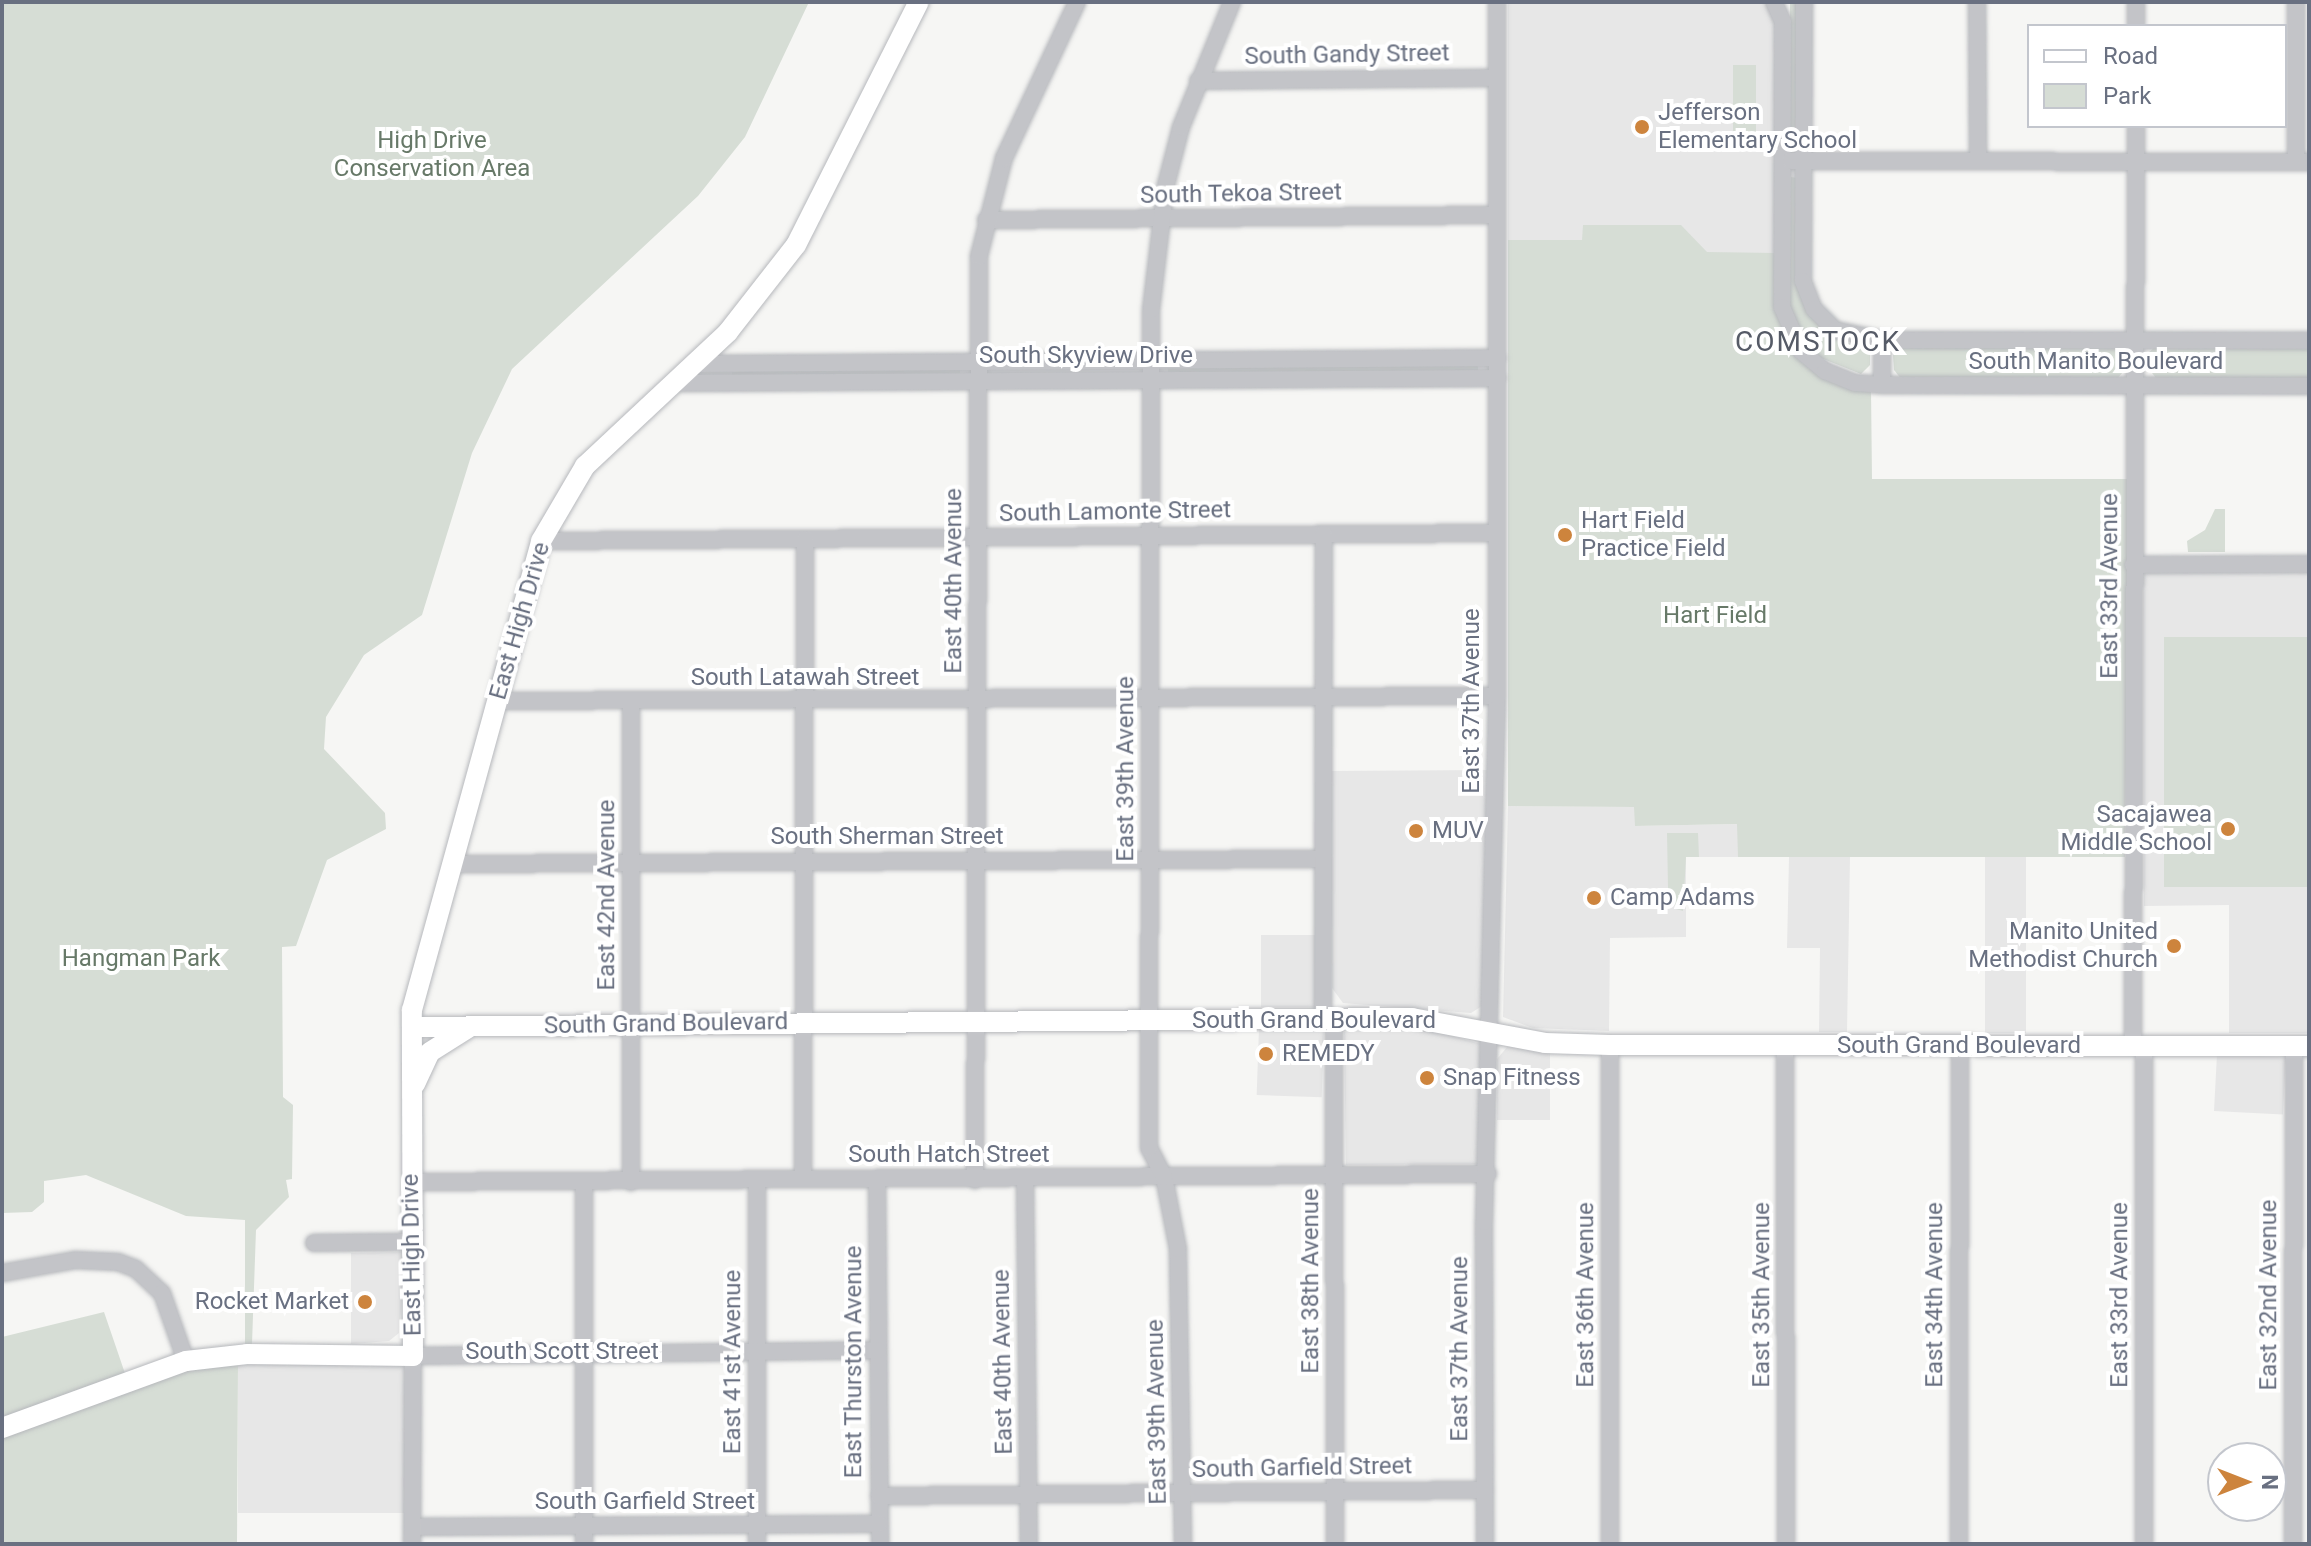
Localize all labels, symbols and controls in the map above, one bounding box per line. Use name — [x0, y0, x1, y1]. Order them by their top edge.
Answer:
legend — [2027, 24, 2287, 128]
street label: South Gandy Street — [1244, 39, 1450, 71]
text: Road — [2103, 42, 2158, 70]
text: Park — [2103, 82, 2151, 110]
place label: Jefferson Elementary School — [1658, 99, 1857, 155]
marker: Jefferson Elementary School — [1633, 118, 1651, 136]
park label: High Drive Conservation Area — [334, 127, 530, 183]
street label: South Tekoa Street — [1140, 178, 1342, 210]
district label: COMSTOCK — [1735, 325, 1901, 359]
street label: South Skyview Drive — [979, 342, 1193, 370]
street label: South Manito Boulevard — [1969, 348, 2223, 376]
street label: East 40th Avenue — [940, 488, 968, 674]
street label: East 33rd Avenue — [2096, 493, 2124, 679]
street label: South Lamonte Street — [999, 496, 1231, 528]
place label: Hart Field Practice Field — [1581, 507, 1726, 563]
marker: Hart Field Practice Field — [1556, 526, 1574, 544]
street label: East High Drive — [484, 539, 556, 703]
park label: Hart Field — [1663, 602, 1767, 630]
street label: East 37th Avenue — [1458, 608, 1486, 794]
street label: South Latawah Street — [691, 664, 919, 692]
street label: East 39th Avenue — [1112, 676, 1140, 862]
street label: East 42nd Avenue — [593, 799, 621, 991]
place label: Sacajawea Middle School — [2060, 801, 2212, 857]
place label: MUV — [1432, 817, 1484, 845]
marker: Sacajawea Middle School — [2219, 820, 2237, 838]
marker: MUV — [1407, 822, 1425, 840]
street label: South Sherman Street — [770, 823, 1004, 851]
place label: Camp Adams — [1610, 884, 1755, 912]
marker: Camp Adams — [1585, 889, 1603, 907]
place label: Manito United Methodist Church — [1968, 918, 2158, 974]
marker: Manito United Methodist Church — [2165, 937, 2183, 955]
park label: Hangman Park — [62, 945, 220, 973]
street label: South Grand Boulevard — [544, 1007, 788, 1041]
street label: South Grand Boulevard — [1192, 1007, 1436, 1035]
street label: South Grand Boulevard — [1837, 1032, 2081, 1060]
place label: REMEDY — [1282, 1040, 1375, 1068]
marker: REMEDY — [1257, 1045, 1275, 1063]
place label: Snap Fitness — [1443, 1064, 1581, 1092]
marker: Snap Fitness — [1418, 1069, 1436, 1087]
street label: South Hatch Street — [848, 1141, 1050, 1169]
street label: East High Drive — [396, 1174, 428, 1336]
street label: East 38th Avenue — [1297, 1188, 1325, 1374]
street label: East 32nd Avenue — [2255, 1199, 2283, 1391]
street label: East 36th Avenue — [1572, 1202, 1600, 1388]
street label: East 35th Avenue — [1748, 1202, 1776, 1388]
street label: East 34th Avenue — [1921, 1202, 1949, 1388]
street label: East 33rd Avenue — [2106, 1202, 2134, 1388]
street label: East Thurston Avenue — [840, 1245, 868, 1479]
street label: East 37th Avenue — [1446, 1256, 1474, 1442]
street label: East 40th Avenue — [987, 1269, 1019, 1455]
street label: East 41st Avenue — [719, 1270, 747, 1454]
place label: Rocket Market — [195, 1288, 349, 1316]
marker: Rocket Market — [356, 1293, 374, 1311]
street label: East 39th Avenue — [1141, 1319, 1173, 1505]
street label: South Scott Street — [465, 1338, 659, 1366]
north arrow — [2207, 1442, 2287, 1522]
street label: South Garfield Street — [1192, 1452, 1412, 1484]
text: N — [2257, 1474, 2282, 1490]
street label: South Garfield Street — [535, 1488, 755, 1516]

